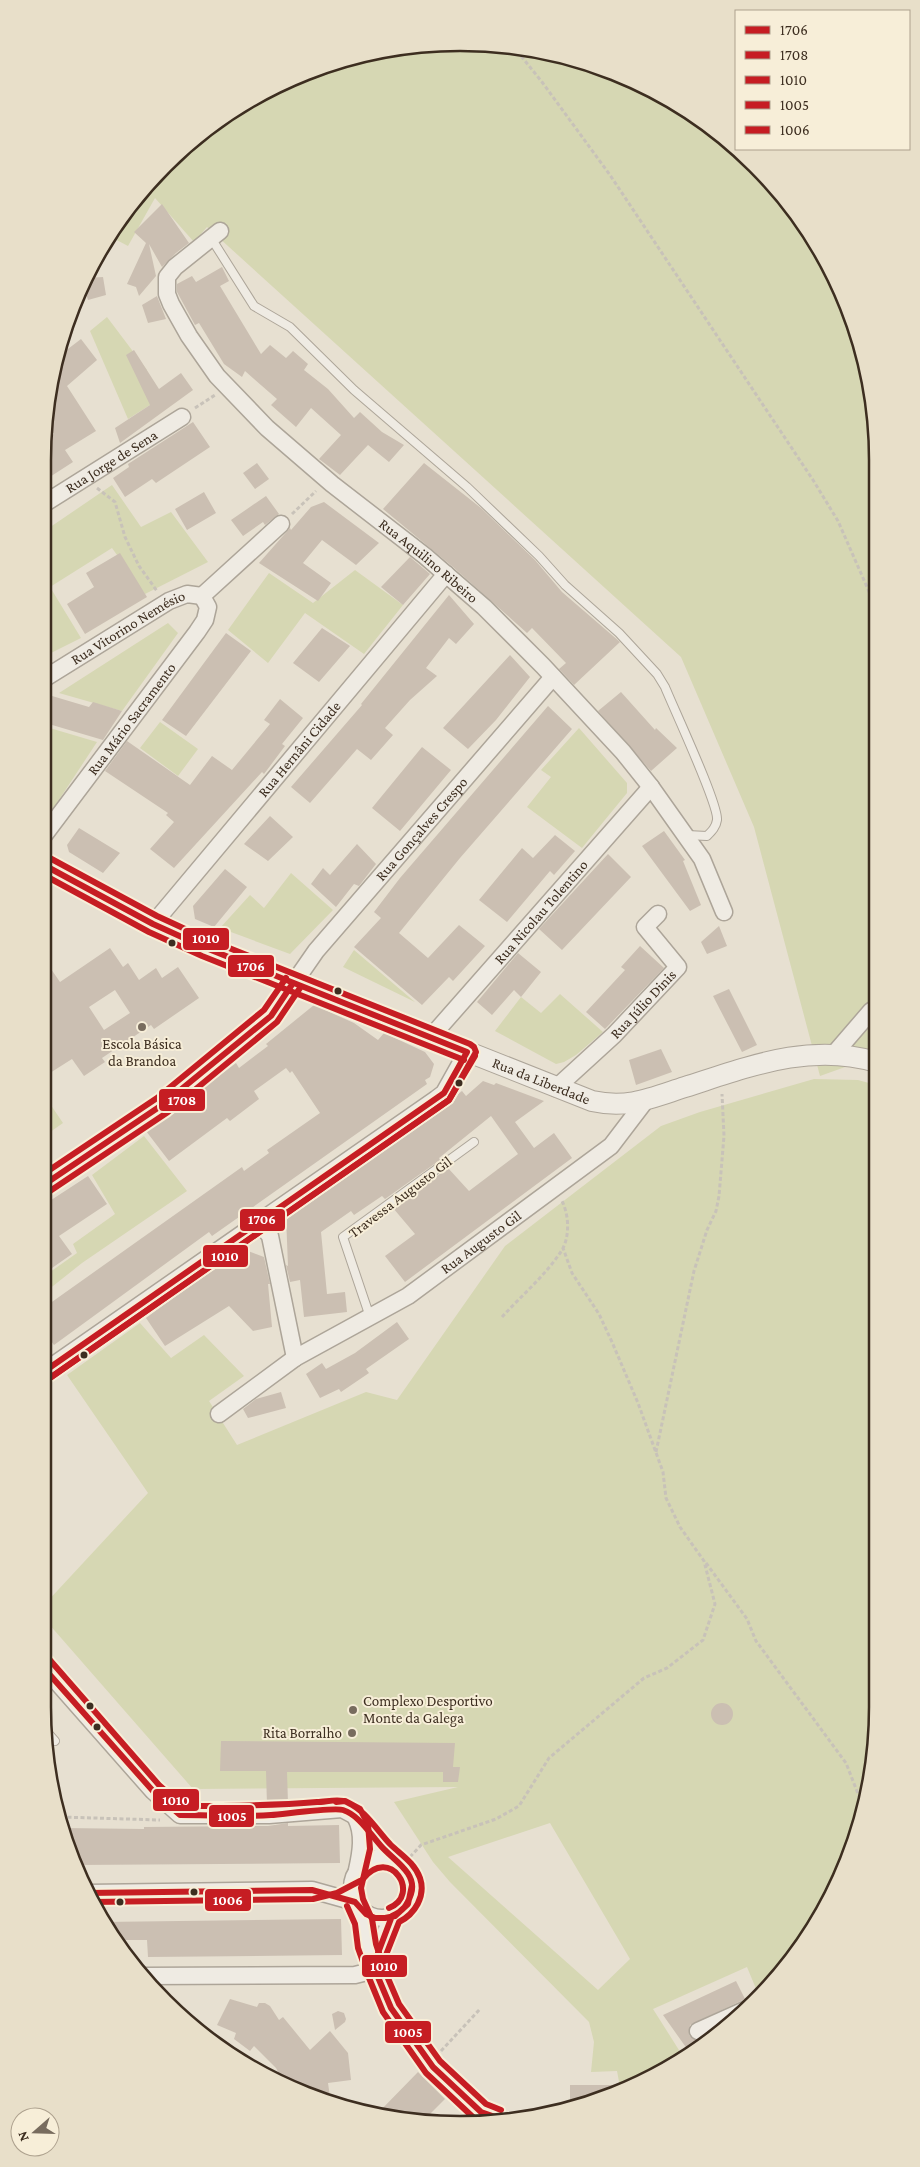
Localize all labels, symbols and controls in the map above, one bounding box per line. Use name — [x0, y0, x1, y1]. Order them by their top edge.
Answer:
legend — [735, 10, 910, 150]
text: 1706 — [780, 22, 808, 38]
text: 1708 — [780, 47, 808, 63]
text: 1010 — [780, 72, 807, 88]
text: 1005 — [780, 97, 809, 113]
text: 1006 — [780, 122, 810, 138]
street label: Rua Jorge de Sena — [63, 427, 160, 496]
street label: Rua Aquilino Ribeiro — [376, 515, 481, 606]
street label: Rua Vitorino Nemésio — [68, 588, 187, 668]
street label: Rua Mário Sacramento — [84, 660, 179, 778]
street label: Rua Hernâni Cidade — [255, 698, 344, 800]
street label: Rua Gonçalves Crespo — [372, 774, 471, 884]
street label: Rua Nicolau Tolentino — [491, 857, 591, 967]
line badge: 1010 — [182, 927, 230, 951]
text: 1010 — [192, 930, 220, 946]
unlabelled marker — [167, 938, 177, 948]
line badge: 1706 — [227, 954, 275, 978]
text: 1706 — [237, 958, 265, 974]
street label: Rua Júlio Dinis — [607, 966, 679, 1042]
unlabelled marker — [333, 986, 343, 996]
marker: Escola Básica da Brandoa — [136, 1021, 148, 1033]
place label: Escola Básica da Brandoa — [102, 1036, 182, 1069]
street label: Rua da Liberdade — [490, 1054, 593, 1108]
unlabelled marker — [454, 1078, 464, 1088]
line badge: 1708 — [158, 1088, 206, 1112]
text: 1708 — [168, 1092, 196, 1108]
street label: Travessa Augusto Gil — [345, 1153, 455, 1242]
street label: Rua Augusto Gil — [438, 1207, 524, 1277]
line badge: 1706 — [239, 1208, 286, 1232]
text: 1706 — [248, 1211, 276, 1227]
line badge: 1010 — [202, 1244, 249, 1268]
text: 1010 — [211, 1248, 239, 1264]
unlabelled marker — [79, 1350, 89, 1360]
place label: Complexo Desportivo Monte da Galega — [363, 1693, 493, 1727]
unlabelled marker — [85, 1701, 95, 1711]
marker: Complexo Desportivo Monte da Galega — [347, 1704, 359, 1716]
unlabelled marker — [92, 1722, 102, 1732]
place label: Rita Borralho — [263, 1725, 342, 1741]
marker: Rita Borralho — [346, 1727, 358, 1739]
line badge: 1010 — [152, 1788, 200, 1812]
text: 1010 — [162, 1792, 190, 1808]
line badge: 1005 — [208, 1804, 255, 1828]
text: 1005 — [217, 1808, 247, 1824]
unlabelled marker — [189, 1887, 199, 1897]
line badge: 1006 — [204, 1888, 252, 1912]
text: 1006 — [213, 1892, 243, 1908]
unlabelled marker — [115, 1897, 125, 1907]
line badge: 1010 — [361, 1954, 408, 1978]
text: 1010 — [370, 1958, 398, 1974]
line badge: 1005 — [384, 2020, 432, 2044]
text: 1005 — [393, 2024, 423, 2040]
north arrow — [10, 2107, 60, 2157]
text: N — [13, 2129, 32, 2144]

